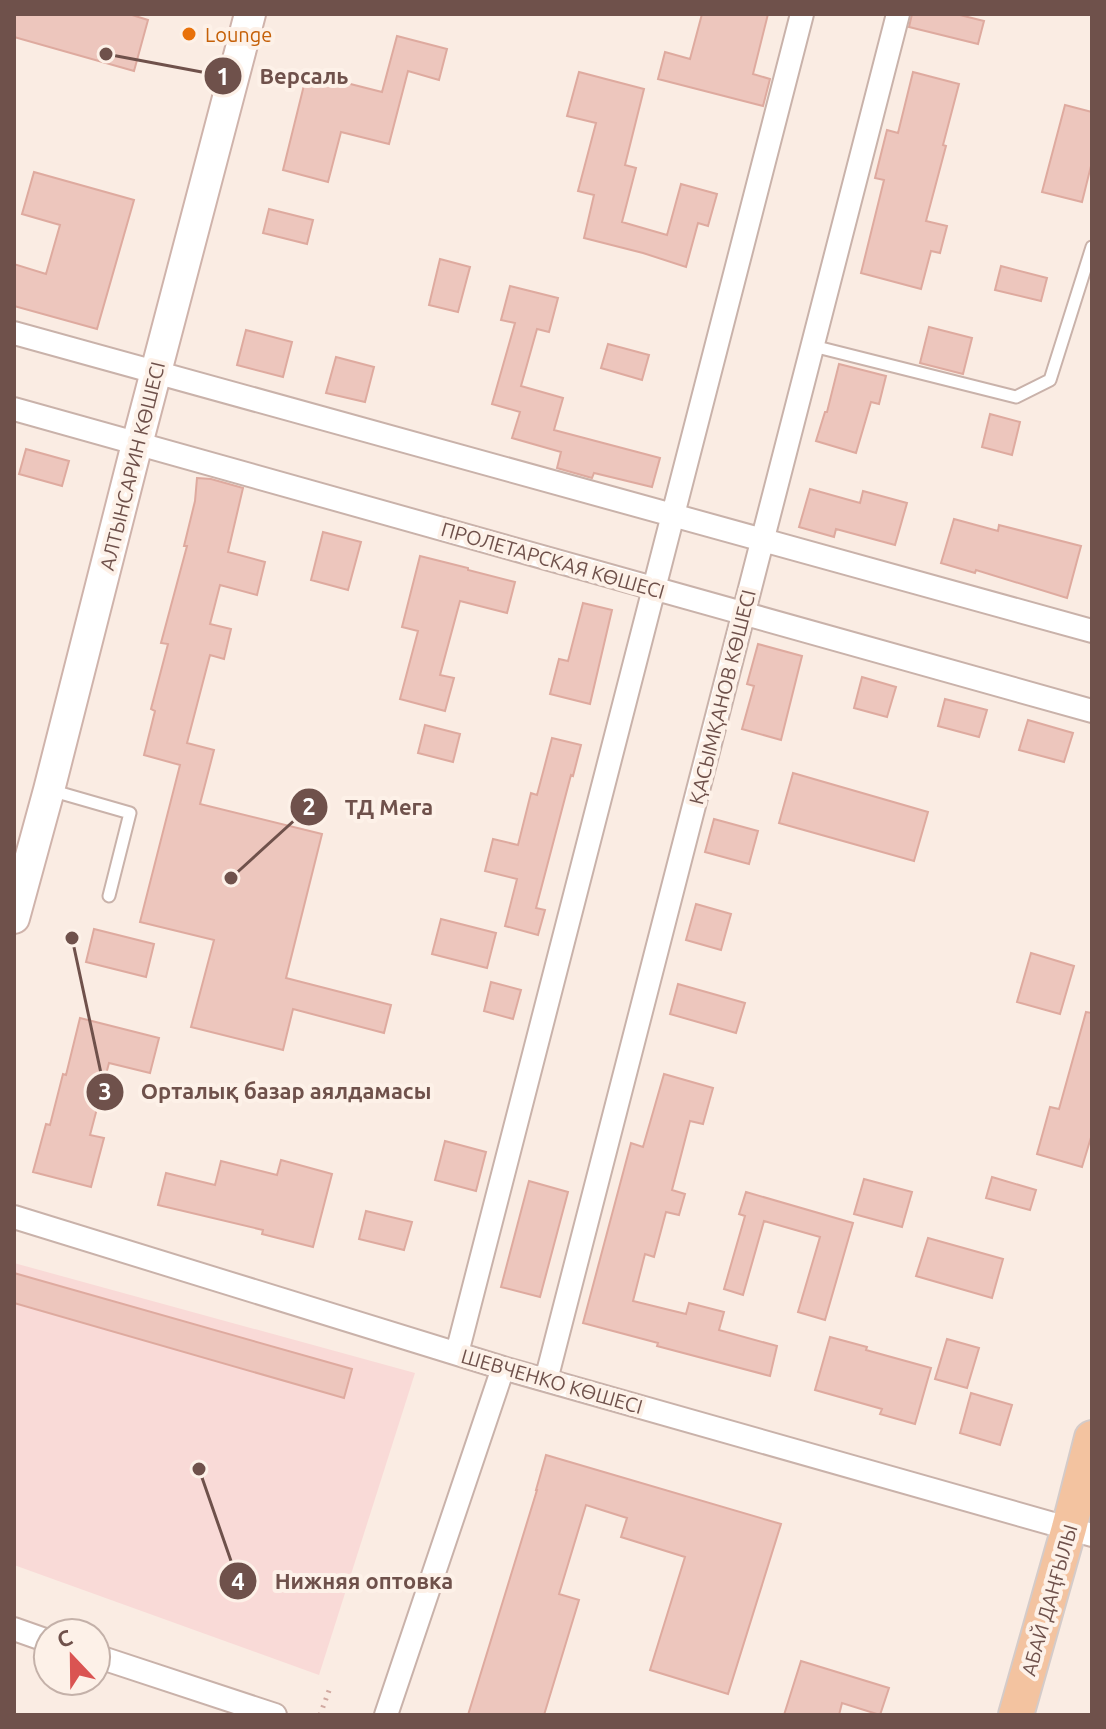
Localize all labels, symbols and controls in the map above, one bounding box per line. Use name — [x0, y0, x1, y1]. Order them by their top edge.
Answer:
place label: Lounge — [205, 23, 272, 46]
marker: Lounge — [180, 25, 198, 43]
callout: Версаль — [203, 53, 364, 99]
text: 1 — [216, 63, 230, 90]
text: Версаль — [260, 63, 348, 88]
street label: АЛТЫНСАРИН КӨШЕСІ — [95, 359, 169, 573]
street label: ПРОЛЕТАРСКАЯ КӨШЕСІ — [439, 517, 667, 603]
street label: ҚАСЫМҚАНОВ КӨШЕСІ — [684, 587, 760, 807]
callout: ТД Мега — [289, 784, 449, 830]
text: 2 — [302, 793, 316, 820]
text: ТД Мега — [345, 794, 433, 819]
callout: Орталық базар аялдамасы — [85, 1069, 447, 1115]
text: 3 — [98, 1078, 112, 1105]
text: Орталық базар аялдамасы — [141, 1078, 431, 1103]
street label: ШЕВЧЕНКО КӨШЕСІ — [459, 1344, 645, 1418]
street label: АБАЙ ДАҢҒЫЛЫ — [1016, 1522, 1082, 1678]
callout: Нижняя оптовка — [218, 1558, 469, 1604]
text: 4 — [231, 1568, 245, 1595]
text: Нижняя оптовка — [275, 1568, 453, 1593]
north arrow — [32, 1617, 112, 1697]
text: С — [53, 1624, 76, 1652]

